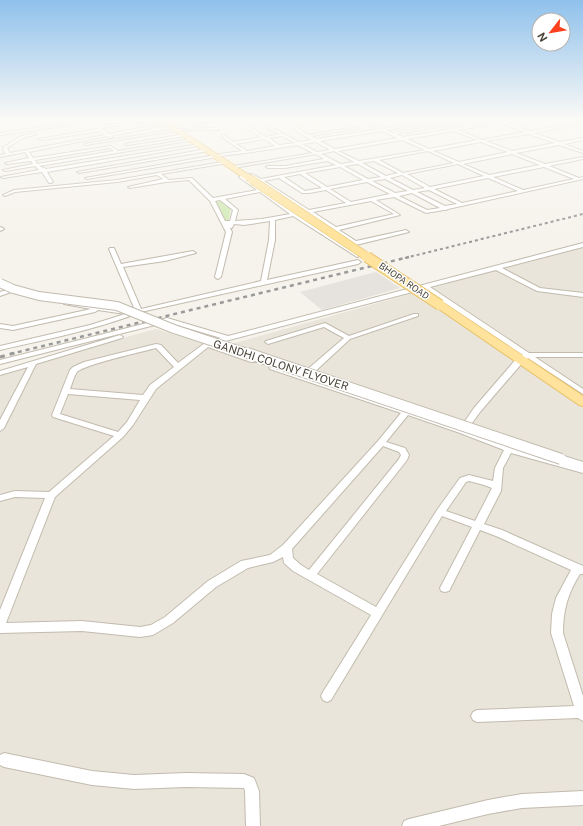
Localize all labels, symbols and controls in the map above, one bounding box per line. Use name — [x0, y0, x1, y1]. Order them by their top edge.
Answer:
north arrow — [531, 12, 571, 52]
text: N — [535, 30, 550, 44]
street label: BHOPA ROAD — [377, 260, 432, 301]
street label: GANDHI COLONY FLYOVER — [212, 337, 350, 393]

